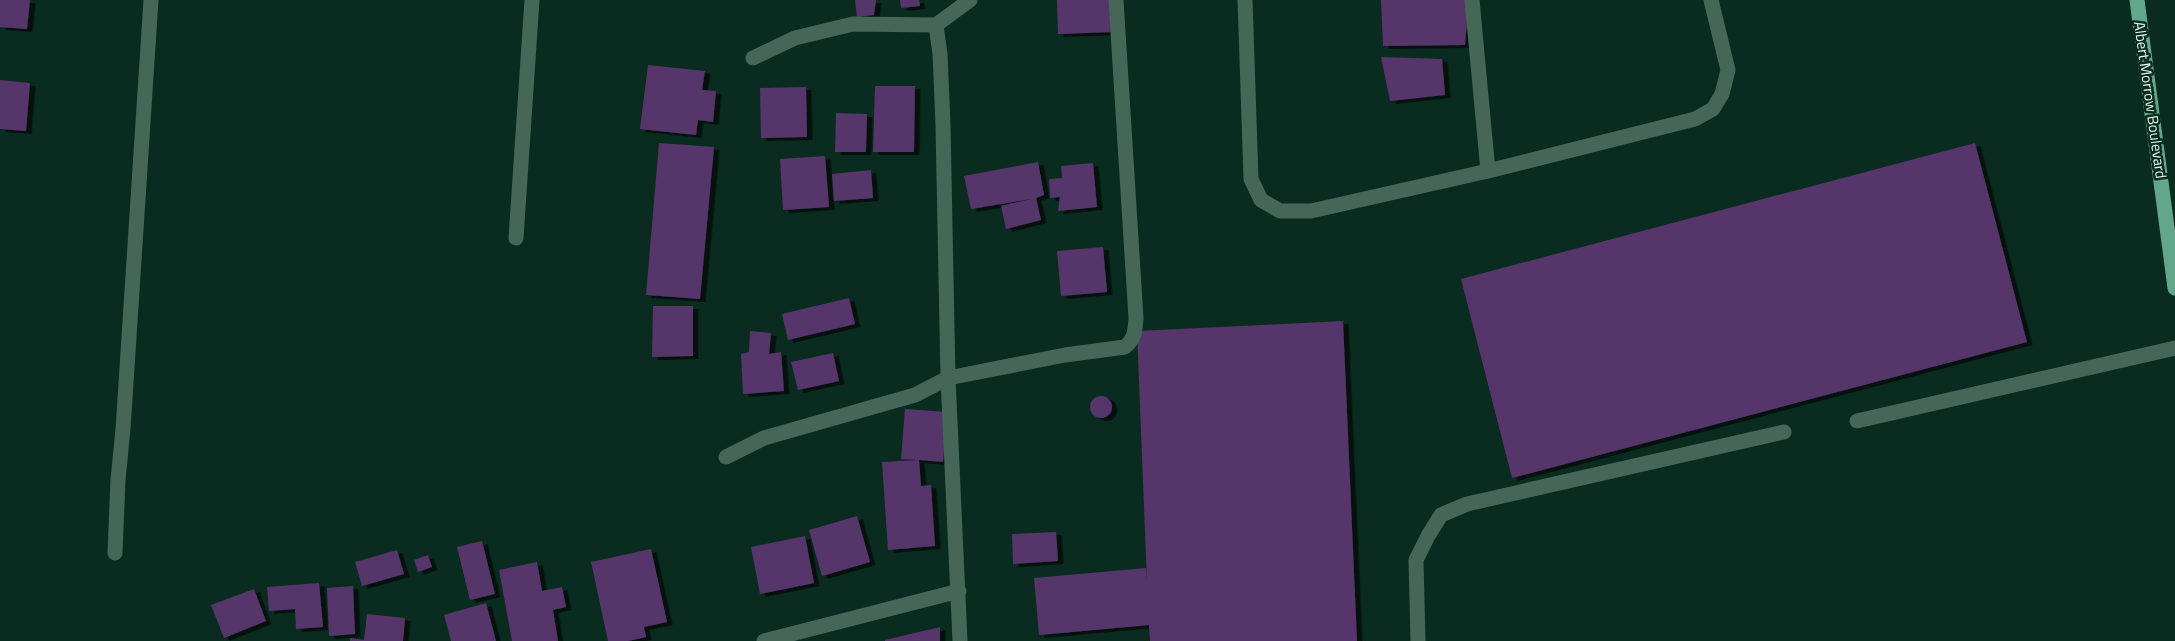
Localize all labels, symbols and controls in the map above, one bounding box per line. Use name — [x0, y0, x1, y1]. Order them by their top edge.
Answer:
street label: Albert Morrow Boulevard — [2128, 20, 2173, 180]

